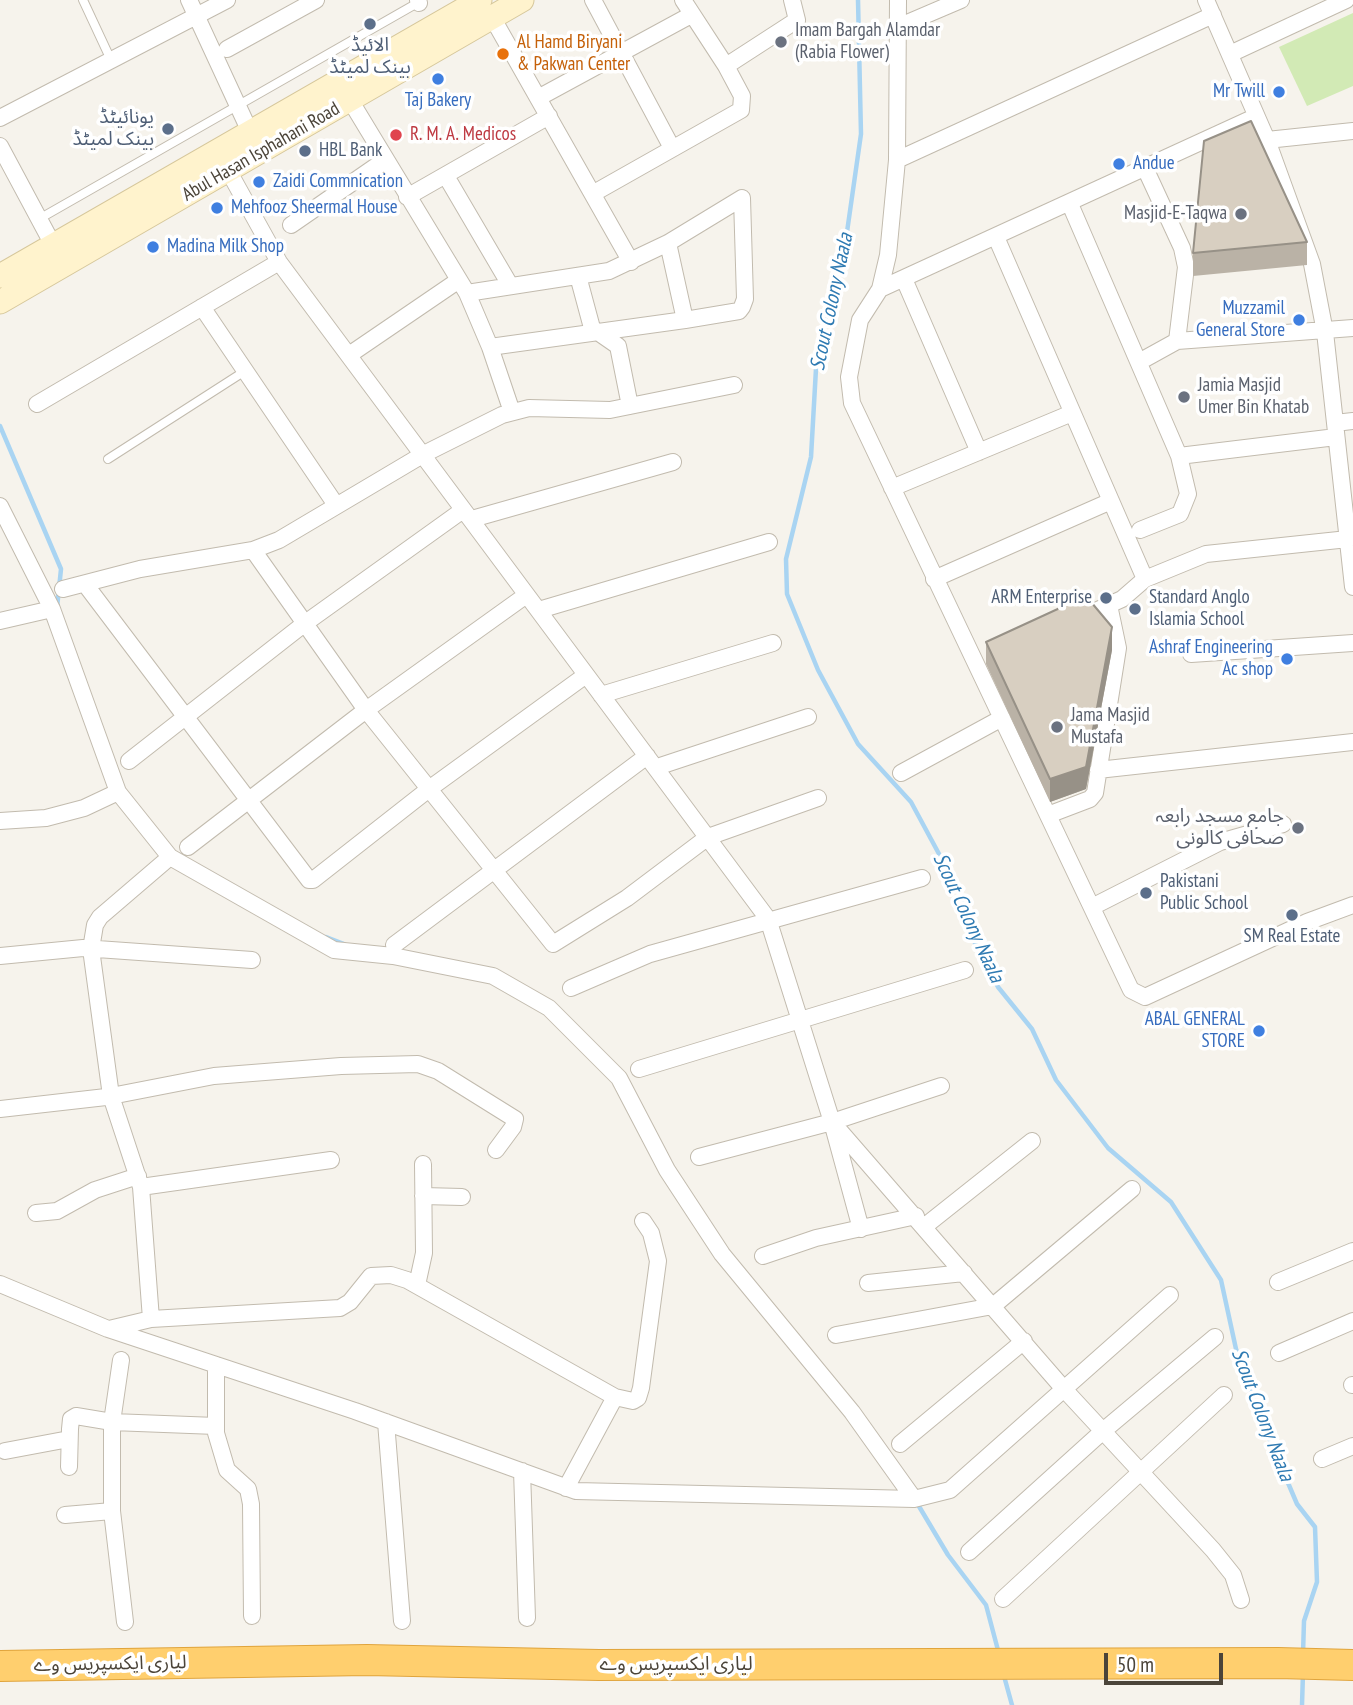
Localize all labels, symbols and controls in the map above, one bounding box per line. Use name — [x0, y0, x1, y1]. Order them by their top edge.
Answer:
marker: الائیڈ بینک لمیٹڈ — [362, 16, 378, 32]
place label: Imam Bargah Alamdar (Rabia Flower) — [795, 20, 940, 64]
place label: Al Hamd Biryani & Pakwan Center — [517, 32, 630, 76]
marker: Imam Bargah Alamdar (Rabia Flower) — [773, 34, 789, 50]
place label: الائیڈ بینک لمیٹڈ — [329, 35, 411, 79]
marker: Al Hamd Biryani & Pakwan Center — [495, 46, 511, 62]
marker: Taj Bakery — [430, 71, 446, 87]
place label: Mr Twill — [1213, 81, 1265, 103]
marker: Mr Twill — [1271, 84, 1287, 100]
place label: Taj Bakery — [405, 90, 471, 112]
street label: Abul Hasan Isphahani Road — [178, 98, 344, 206]
place label: یونائیٹڈ بینک لمیٹڈ — [73, 107, 154, 151]
marker: یونائیٹڈ بینک لمیٹڈ — [160, 121, 176, 137]
place label: R. M. A. Medicos — [410, 124, 516, 146]
marker: R. M. A. Medicos — [388, 127, 404, 143]
place label: HBL Bank — [319, 140, 382, 162]
marker: HBL Bank — [297, 143, 313, 159]
place label: Andue — [1133, 153, 1175, 175]
marker: Andue — [1111, 156, 1127, 172]
place label: Zaidi Commnication — [273, 171, 403, 193]
marker: Zaidi Commnication — [251, 174, 267, 190]
place label: Mehfooz Sheermal House — [231, 197, 398, 219]
marker: Mehfooz Sheermal House — [209, 200, 225, 216]
place label: Masjid-E-Taqwa — [1124, 203, 1227, 225]
marker: Masjid-E-Taqwa — [1233, 206, 1249, 222]
water label: Scout Colony Naala — [805, 231, 859, 373]
place label: Madina Milk Shop — [167, 236, 284, 258]
marker: Madina Milk Shop — [145, 239, 161, 255]
place label: Muzzamil General Store — [1196, 298, 1285, 342]
marker: Muzzamil General Store — [1291, 312, 1307, 328]
place label: Jamia Masjid Umer Bin Khatab — [1198, 375, 1309, 419]
marker: Jamia Masjid Umer Bin Khatab — [1176, 389, 1192, 405]
place label: ARM Enterprise — [991, 587, 1092, 609]
place label: Standard Anglo Islamia School — [1149, 587, 1250, 631]
marker: ARM Enterprise — [1098, 590, 1114, 606]
marker: Standard Anglo Islamia School — [1127, 601, 1143, 617]
place label: Ashraf Engineering Ac shop — [1149, 637, 1273, 681]
marker: Ashraf Engineering Ac shop — [1279, 651, 1295, 667]
place label: Jama Masjid Mustafa — [1071, 705, 1150, 749]
marker: Jama Masjid Mustafa — [1049, 719, 1065, 735]
place label: جامع مسجد رابعہ صحافی کالونی — [1156, 806, 1284, 850]
marker: جامع مسجد رابعہ صحافی کالونی — [1290, 820, 1306, 836]
water label: Scout Colony Naala — [927, 849, 1009, 987]
place label: Pakistani Public School — [1160, 871, 1248, 915]
marker: Pakistani Public School — [1138, 885, 1154, 901]
marker: SM Real Estate — [1284, 907, 1300, 923]
place label: SM Real Estate — [1244, 926, 1340, 948]
place label: ABAL GENERAL STORE — [1145, 1009, 1245, 1053]
marker: ABAL GENERAL STORE — [1251, 1023, 1267, 1039]
water label: Scout Colony Naala — [1225, 1345, 1299, 1485]
scale bar — [1108, 1638, 1227, 1682]
street label: لیاری ایکسپریس وے — [33, 1651, 187, 1677]
text: 50 m — [1117, 1651, 1154, 1678]
street label: لیاری ایکسپریس وے — [599, 1654, 753, 1676]

